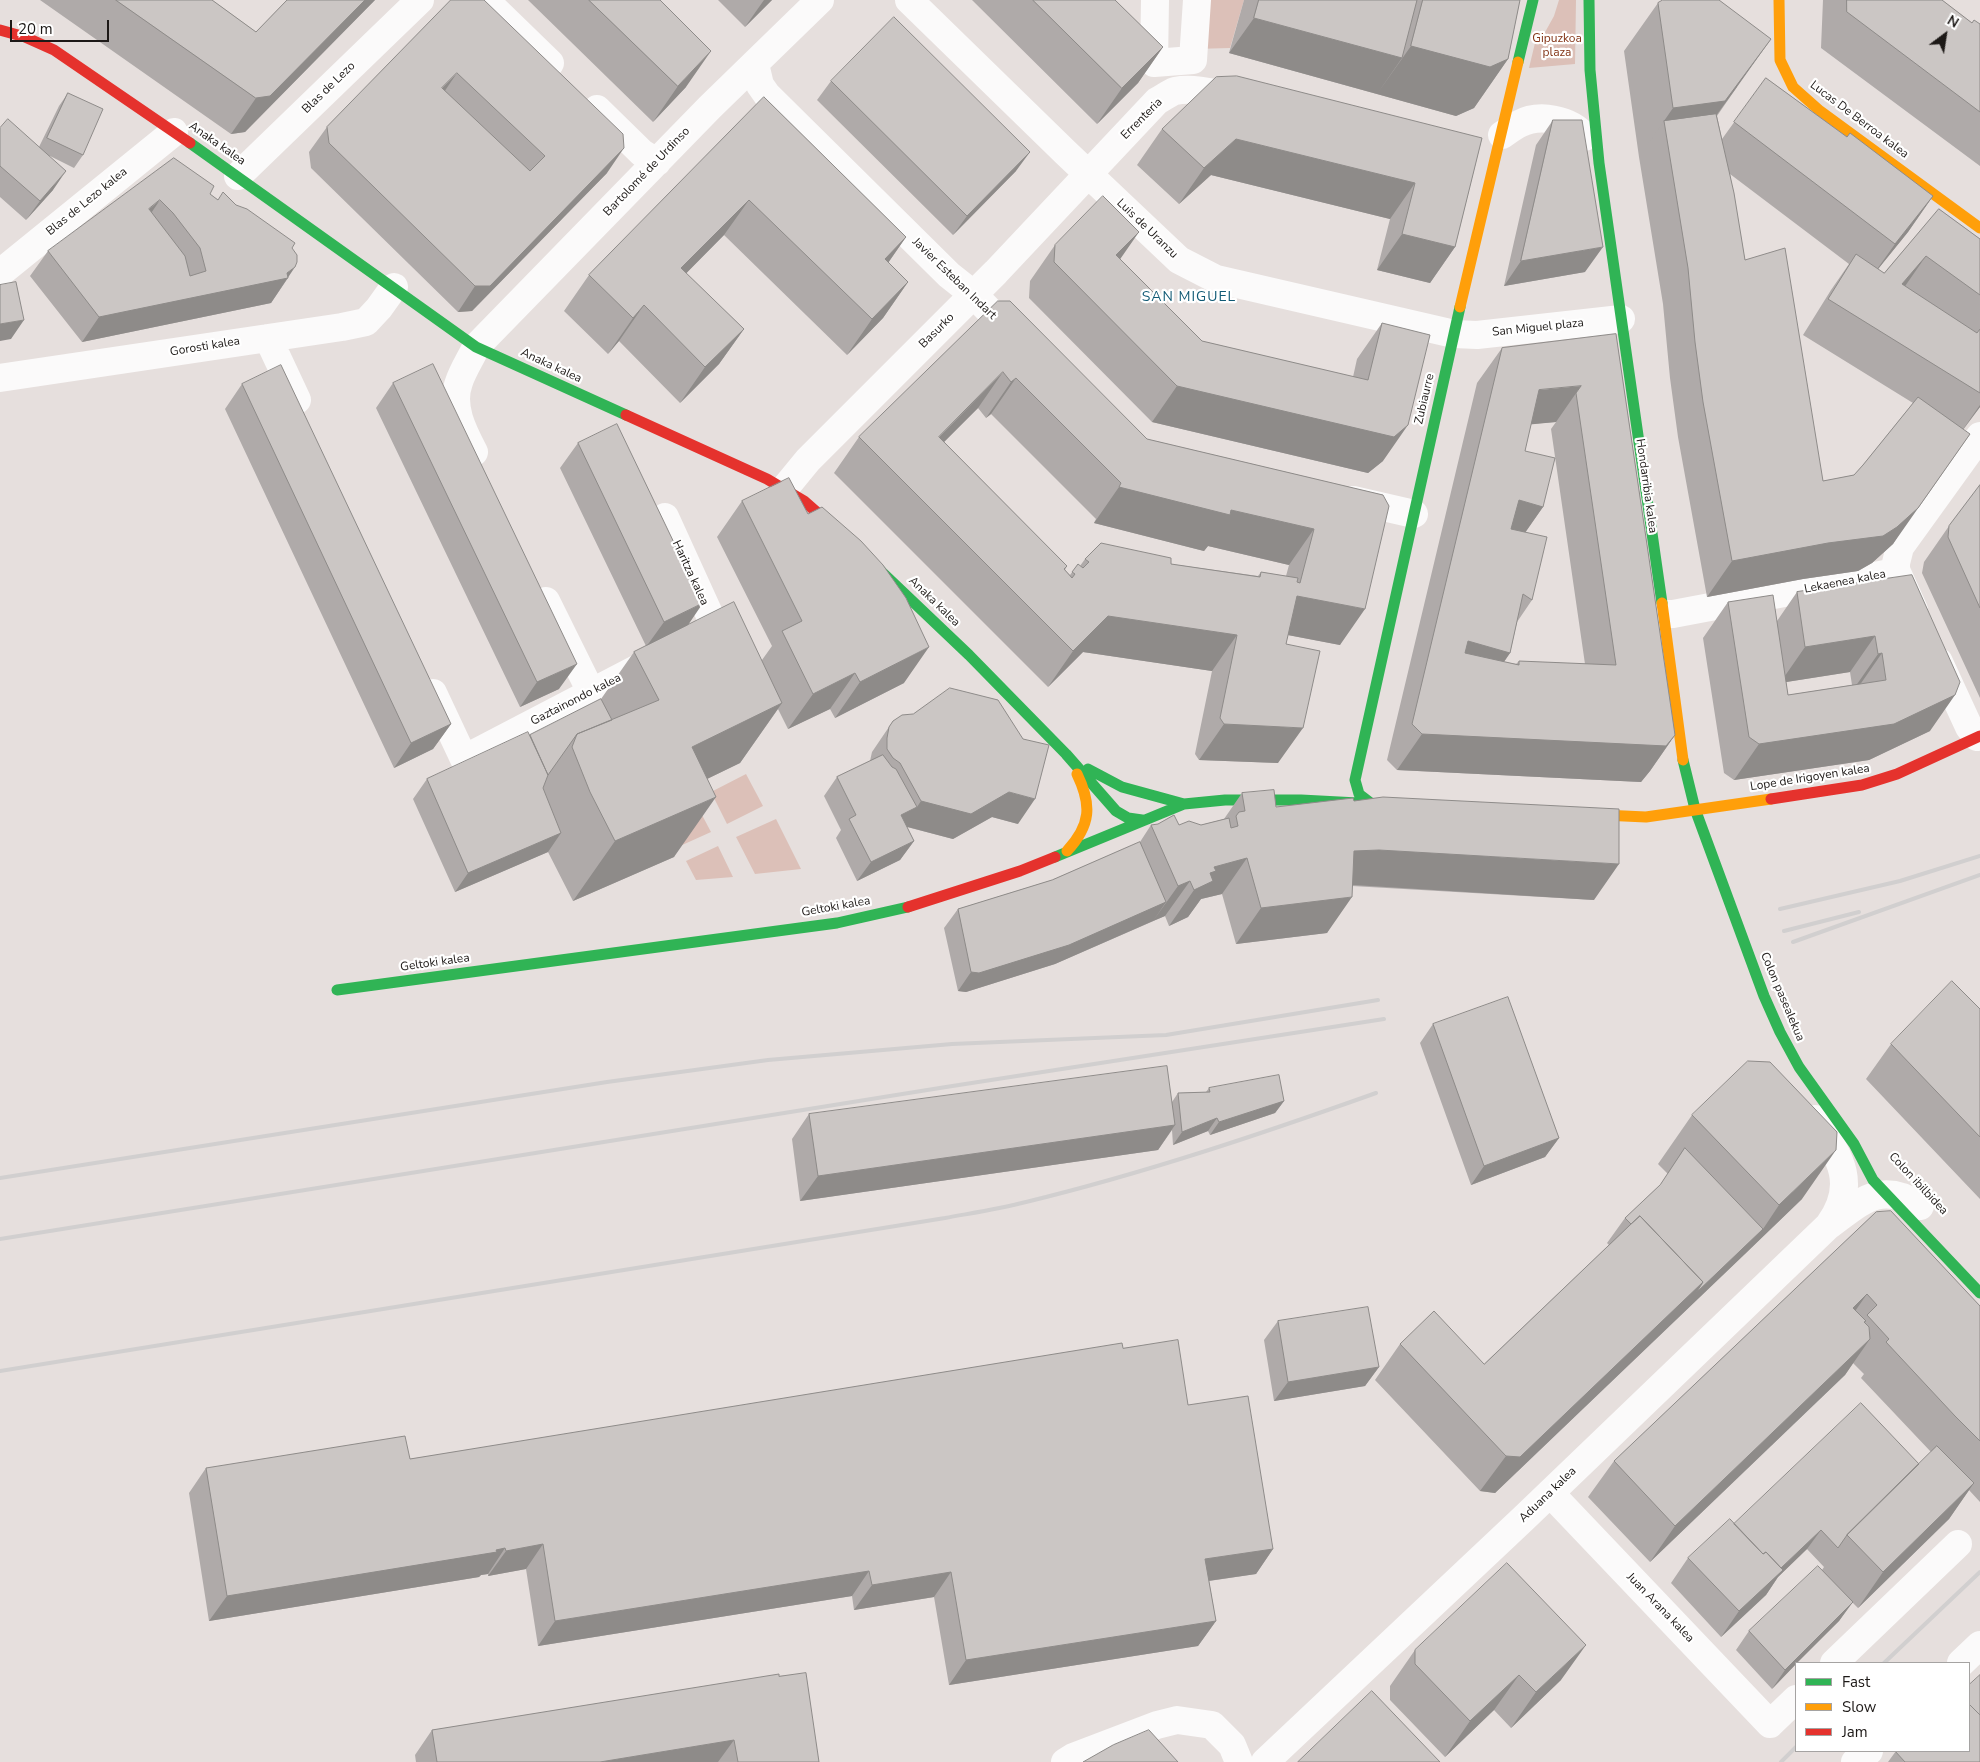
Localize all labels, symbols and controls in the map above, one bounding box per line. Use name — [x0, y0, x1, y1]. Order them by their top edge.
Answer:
scale bar — [12, 10, 111, 42]
north arrow — [1920, 10, 1970, 60]
text: N — [1944, 11, 1962, 33]
text: 20 m — [18, 19, 53, 39]
park label: Gipuzkoa plaza — [1532, 32, 1582, 60]
street label: Blas de Lezo — [299, 59, 359, 117]
street label: Lucas De Berroa kalea — [1807, 78, 1911, 162]
street label: Errenteria — [1118, 95, 1166, 143]
street label: Anaka kalea — [186, 119, 248, 169]
street label: Bartolomé de Urdinso — [601, 124, 693, 220]
street label: Blas de Lezo kalea — [44, 165, 130, 239]
street label: Luis de Uranzu — [1113, 196, 1181, 262]
street label: Javier Esteban Indart — [909, 235, 999, 323]
district label: SAN MIGUEL — [1141, 290, 1237, 306]
street label: Basurko — [916, 310, 958, 352]
street label: San Miguel plaza — [1491, 316, 1585, 340]
street label: Gorosti kalea — [169, 334, 241, 360]
street label: Anaka kalea — [518, 346, 584, 386]
street label: Zubiaurre — [1412, 372, 1438, 426]
street label: Hondarribia kalea — [1632, 438, 1660, 534]
street label: Haritza kalea — [669, 538, 711, 608]
street label: Lekaenea kalea — [1803, 567, 1887, 597]
street label: Anaka kalea — [905, 574, 963, 630]
street label: Gaztainondo kalea — [528, 671, 624, 729]
street label: Lope de Irigoyen kalea — [1749, 761, 1871, 795]
street label: Geltoki kalea — [800, 894, 872, 920]
street label: Colon pasealekua — [1757, 950, 1807, 1044]
street label: Geltoki kalea — [399, 951, 471, 975]
street label: Colon ibilbidea — [1885, 1150, 1951, 1218]
street label: Aduana kalea — [1517, 1464, 1579, 1526]
street label: Juan Arana kalea — [1623, 1570, 1697, 1646]
legend — [1795, 1662, 1970, 1752]
text: Fast — [1842, 1672, 1870, 1692]
text: Slow — [1842, 1697, 1876, 1717]
text: Jam — [1842, 1722, 1868, 1742]

